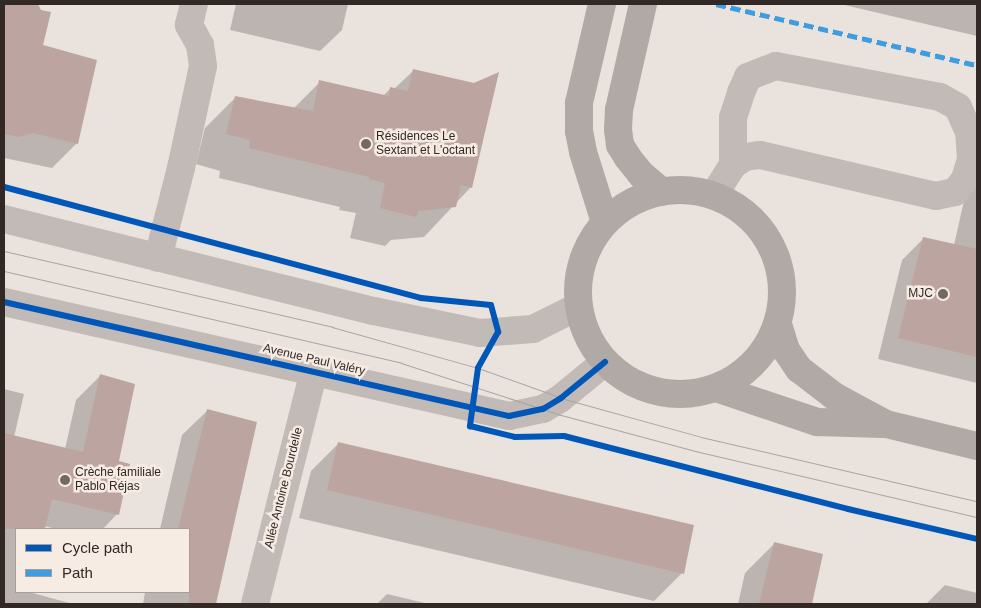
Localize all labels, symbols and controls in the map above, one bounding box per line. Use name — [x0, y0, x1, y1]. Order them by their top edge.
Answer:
place label: Résidences Le Sextant et L'octant — [376, 130, 475, 158]
marker: Résidences Le Sextant et L'octant — [360, 138, 372, 150]
place label: MJC — [908, 287, 933, 301]
marker: MJC — [937, 288, 949, 300]
street label: Avenue Paul Valéry — [262, 341, 366, 379]
street label: Allée Antoine Bourdelle — [262, 426, 306, 550]
place label: Crèche familiale Pablo Réjas — [75, 466, 161, 494]
marker: Crèche familiale Pablo Réjas — [59, 474, 71, 486]
legend — [15, 528, 190, 593]
text: Cycle path — [62, 539, 133, 556]
text: Path — [62, 564, 93, 581]

